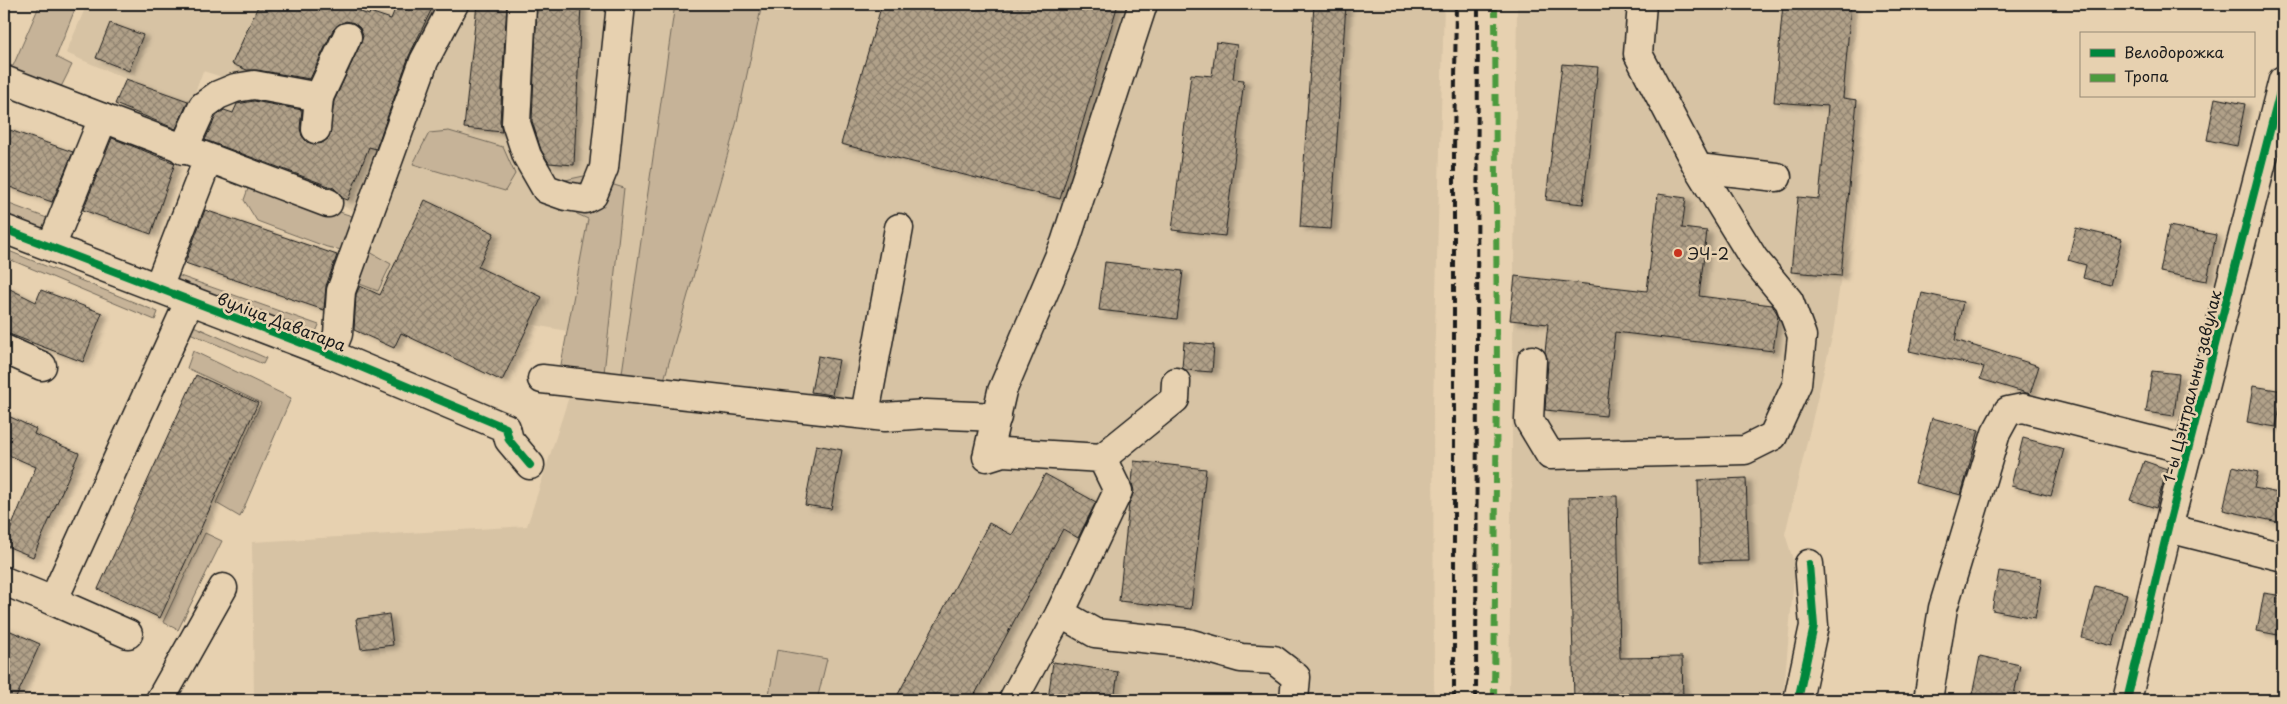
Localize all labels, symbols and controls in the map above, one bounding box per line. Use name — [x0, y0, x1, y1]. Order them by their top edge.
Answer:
legend — [2080, 32, 2254, 98]
text: Велодорожка — [2124, 40, 2225, 63]
text: Тропа — [2124, 64, 2169, 87]
place label: ЭЧ-2 — [1687, 241, 1729, 265]
marker: ЭЧ-2 — [1672, 247, 1684, 259]
street label: вуліца Даватара — [214, 285, 350, 357]
street label: 1-ы Цэнтральны завулак — [2155, 287, 2227, 485]

